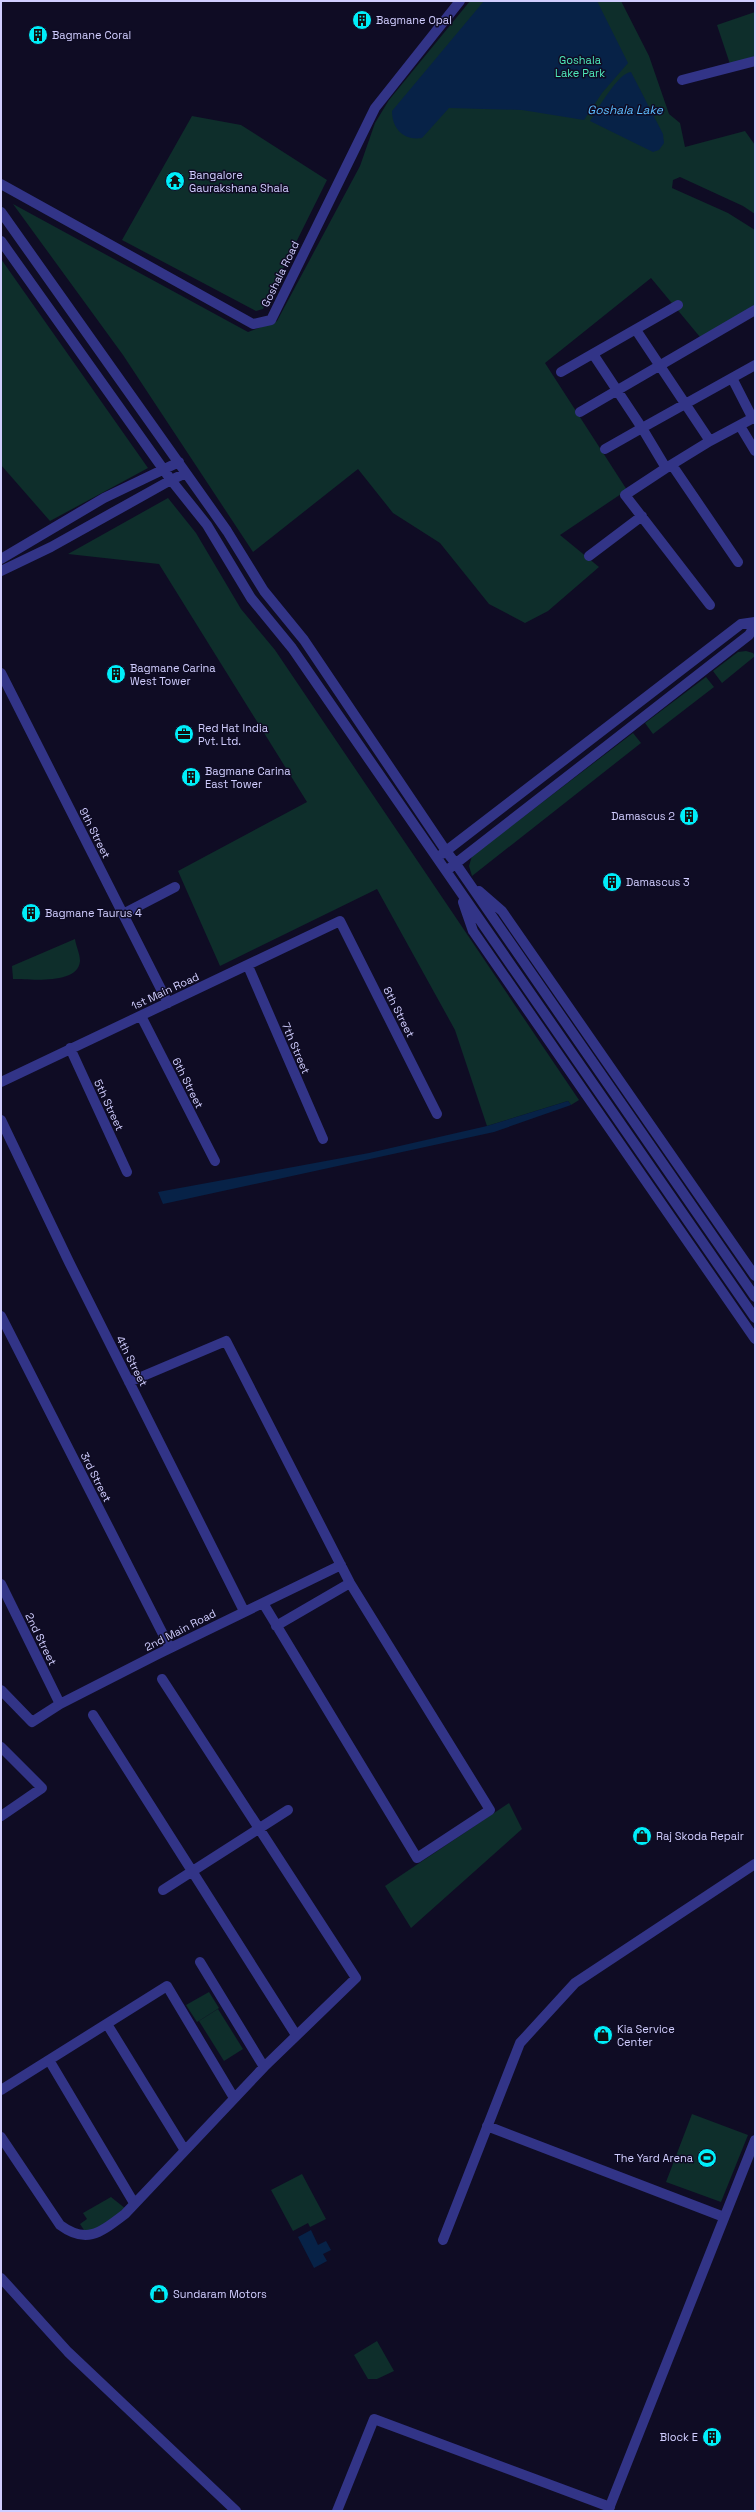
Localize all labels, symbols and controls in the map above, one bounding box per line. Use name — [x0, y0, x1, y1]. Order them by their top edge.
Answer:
building icon: Bagmane Opal — [351, 9, 373, 31]
place label: Bagmane Opal — [376, 13, 452, 27]
building icon: Bagmane Coral — [27, 24, 49, 46]
place label: Bagmane Coral — [52, 28, 131, 42]
park label: Goshala Lake Park — [555, 53, 605, 80]
water label: Goshala Lake — [587, 102, 664, 118]
place label: Bangalore Gaurakshana Shala — [189, 168, 290, 195]
temple icon: Bangalore Gaurakshana Shala — [164, 170, 186, 192]
street label: Goshala Road — [258, 239, 302, 309]
place label: Bagmane Carina West Tower — [130, 661, 216, 688]
building icon: Bagmane Carina West Tower — [105, 663, 127, 685]
place label: Red Hat India Pvt. Ltd. — [198, 721, 269, 748]
office icon: Red Hat India Pvt. Ltd. — [173, 723, 195, 745]
place label: Bagmane Carina East Tower — [205, 764, 291, 791]
building icon: Bagmane Carina East Tower — [180, 766, 202, 788]
street label: 9th Street — [76, 805, 114, 861]
building icon: Damascus 2 — [678, 805, 700, 827]
place label: Damascus 2 — [611, 809, 675, 823]
building icon: Damascus 3 — [601, 871, 623, 893]
place label: Damascus 3 — [626, 875, 690, 889]
building icon: Bagmane Taurus 4 — [20, 902, 42, 924]
place label: Bagmane Taurus 4 — [45, 906, 142, 920]
street label: 1st Main Road — [129, 969, 201, 1013]
street label: 8th Street — [380, 984, 418, 1040]
street label: 7th Street — [279, 1020, 313, 1076]
street label: 6th Street — [169, 1055, 207, 1111]
street label: 5th Street — [91, 1077, 127, 1133]
street label: 4th Street — [113, 1333, 151, 1389]
street label: 3rd Street — [77, 1450, 115, 1504]
street label: 2nd Main Road — [142, 1606, 218, 1654]
street label: 2nd Street — [22, 1610, 60, 1668]
shop icon: Raj Skoda Repair — [631, 1825, 653, 1847]
place label: Raj Skoda Repair — [656, 1829, 744, 1843]
place label: Kia Service Center — [617, 2022, 675, 2049]
shop icon: Kia Service Center — [592, 2024, 614, 2046]
sports icon: The Yard Arena — [696, 2147, 718, 2169]
place label: The Yard Arena — [614, 2151, 694, 2165]
shop icon: Sundaram Motors — [148, 2283, 170, 2305]
place label: Sundaram Motors — [173, 2287, 267, 2301]
building icon: Block E — [701, 2426, 723, 2448]
place label: Block E — [660, 2430, 698, 2444]

